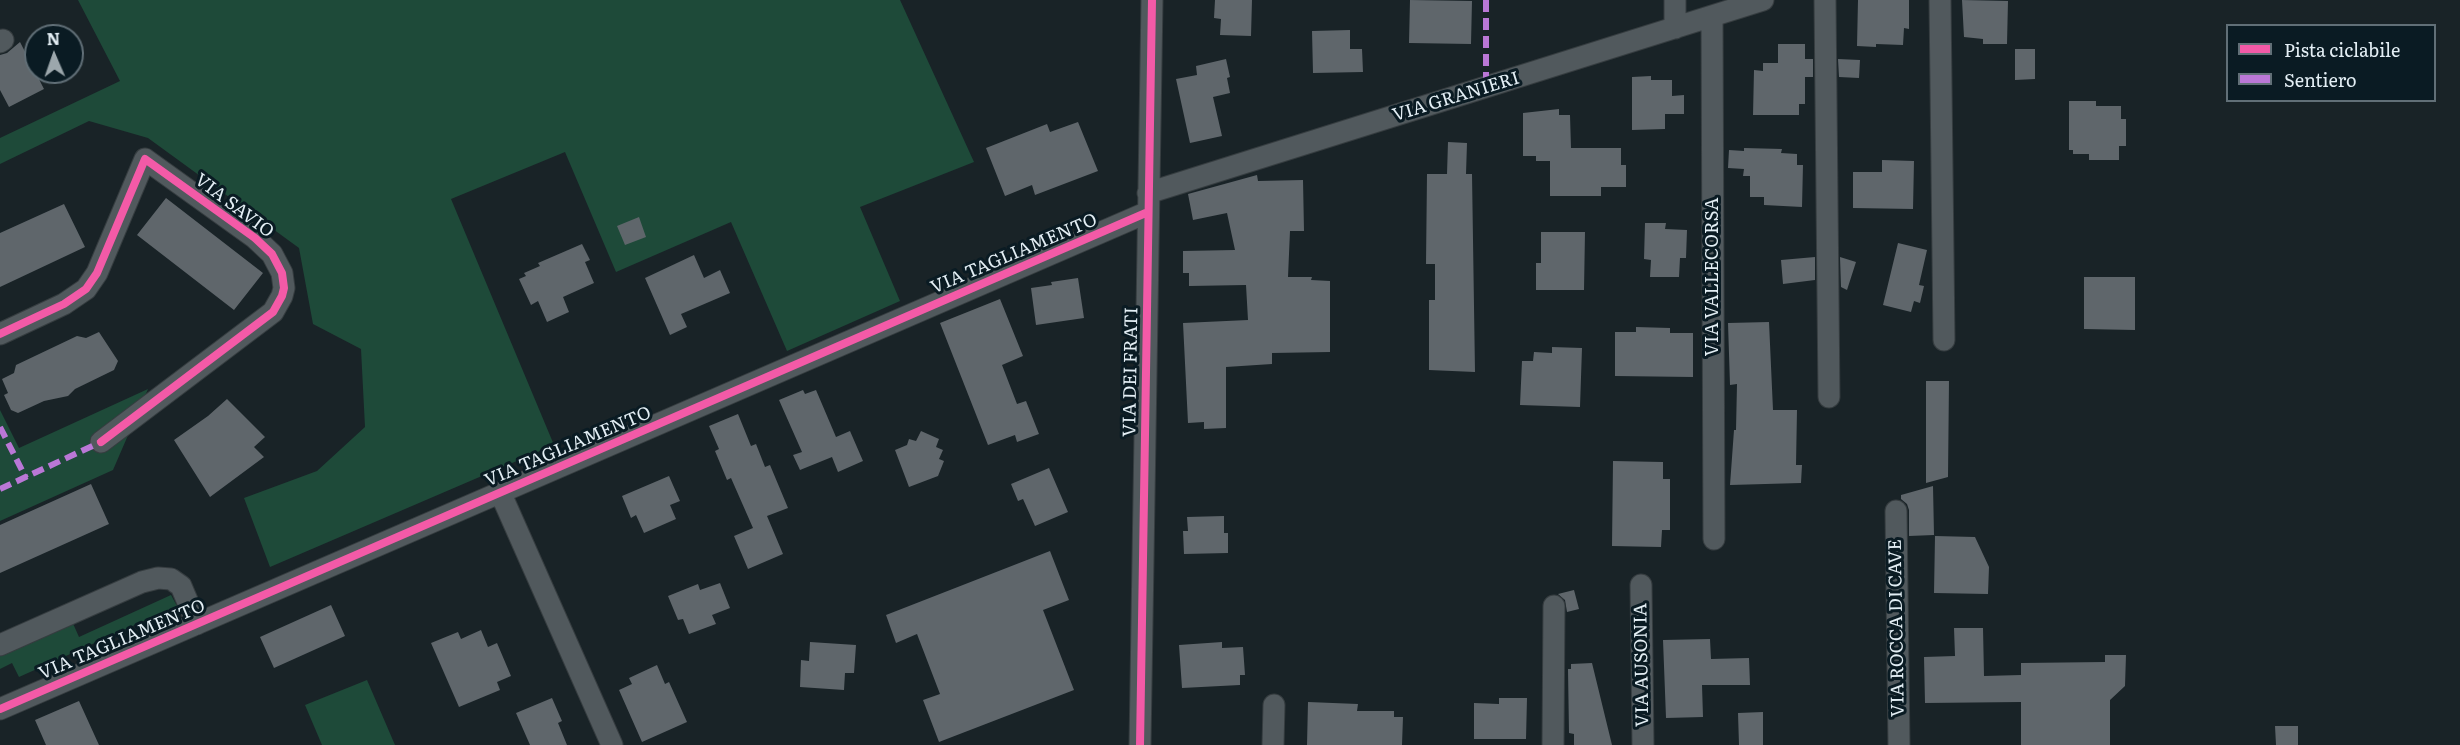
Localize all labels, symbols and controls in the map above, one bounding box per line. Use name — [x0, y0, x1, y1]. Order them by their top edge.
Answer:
north arrow — [24, 24, 84, 84]
legend — [2226, 24, 2436, 102]
text: N — [46, 26, 61, 50]
text: Pista ciclabile — [2284, 36, 2400, 63]
text: Sentiero — [2284, 66, 2357, 93]
street label: VIA GRANIERI — [1390, 67, 1522, 127]
street label: VIA SAVIO — [190, 169, 278, 243]
street label: VIA VALLECORSA — [1702, 198, 1724, 356]
street label: VIA TAGLIAMENTO — [928, 209, 1100, 299]
street label: VIA DEI FRATI — [1119, 307, 1143, 437]
street label: VIA TAGLIAMENTO — [482, 402, 654, 492]
street label: VIA ROCCA DI CAVE — [1885, 539, 1909, 717]
street label: VIA TAGLIAMENTO — [36, 595, 208, 685]
street label: VIA AUSONIA — [1630, 603, 1654, 727]

